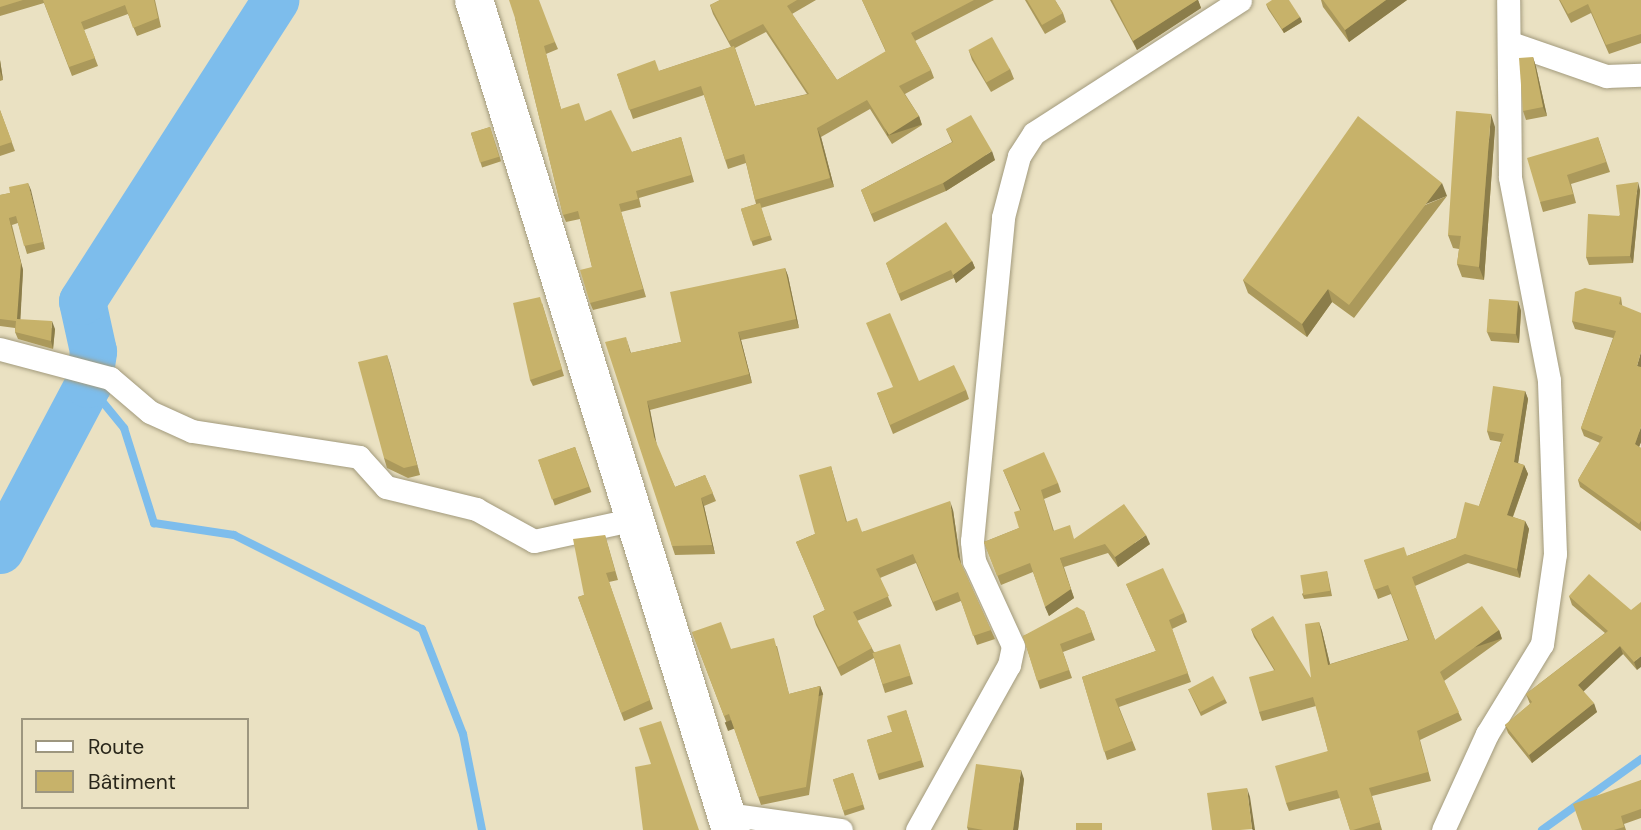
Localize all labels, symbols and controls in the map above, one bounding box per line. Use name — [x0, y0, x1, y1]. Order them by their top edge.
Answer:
legend — [21, 718, 248, 809]
text: Route — [88, 733, 144, 761]
text: Bâtiment — [88, 768, 176, 796]

